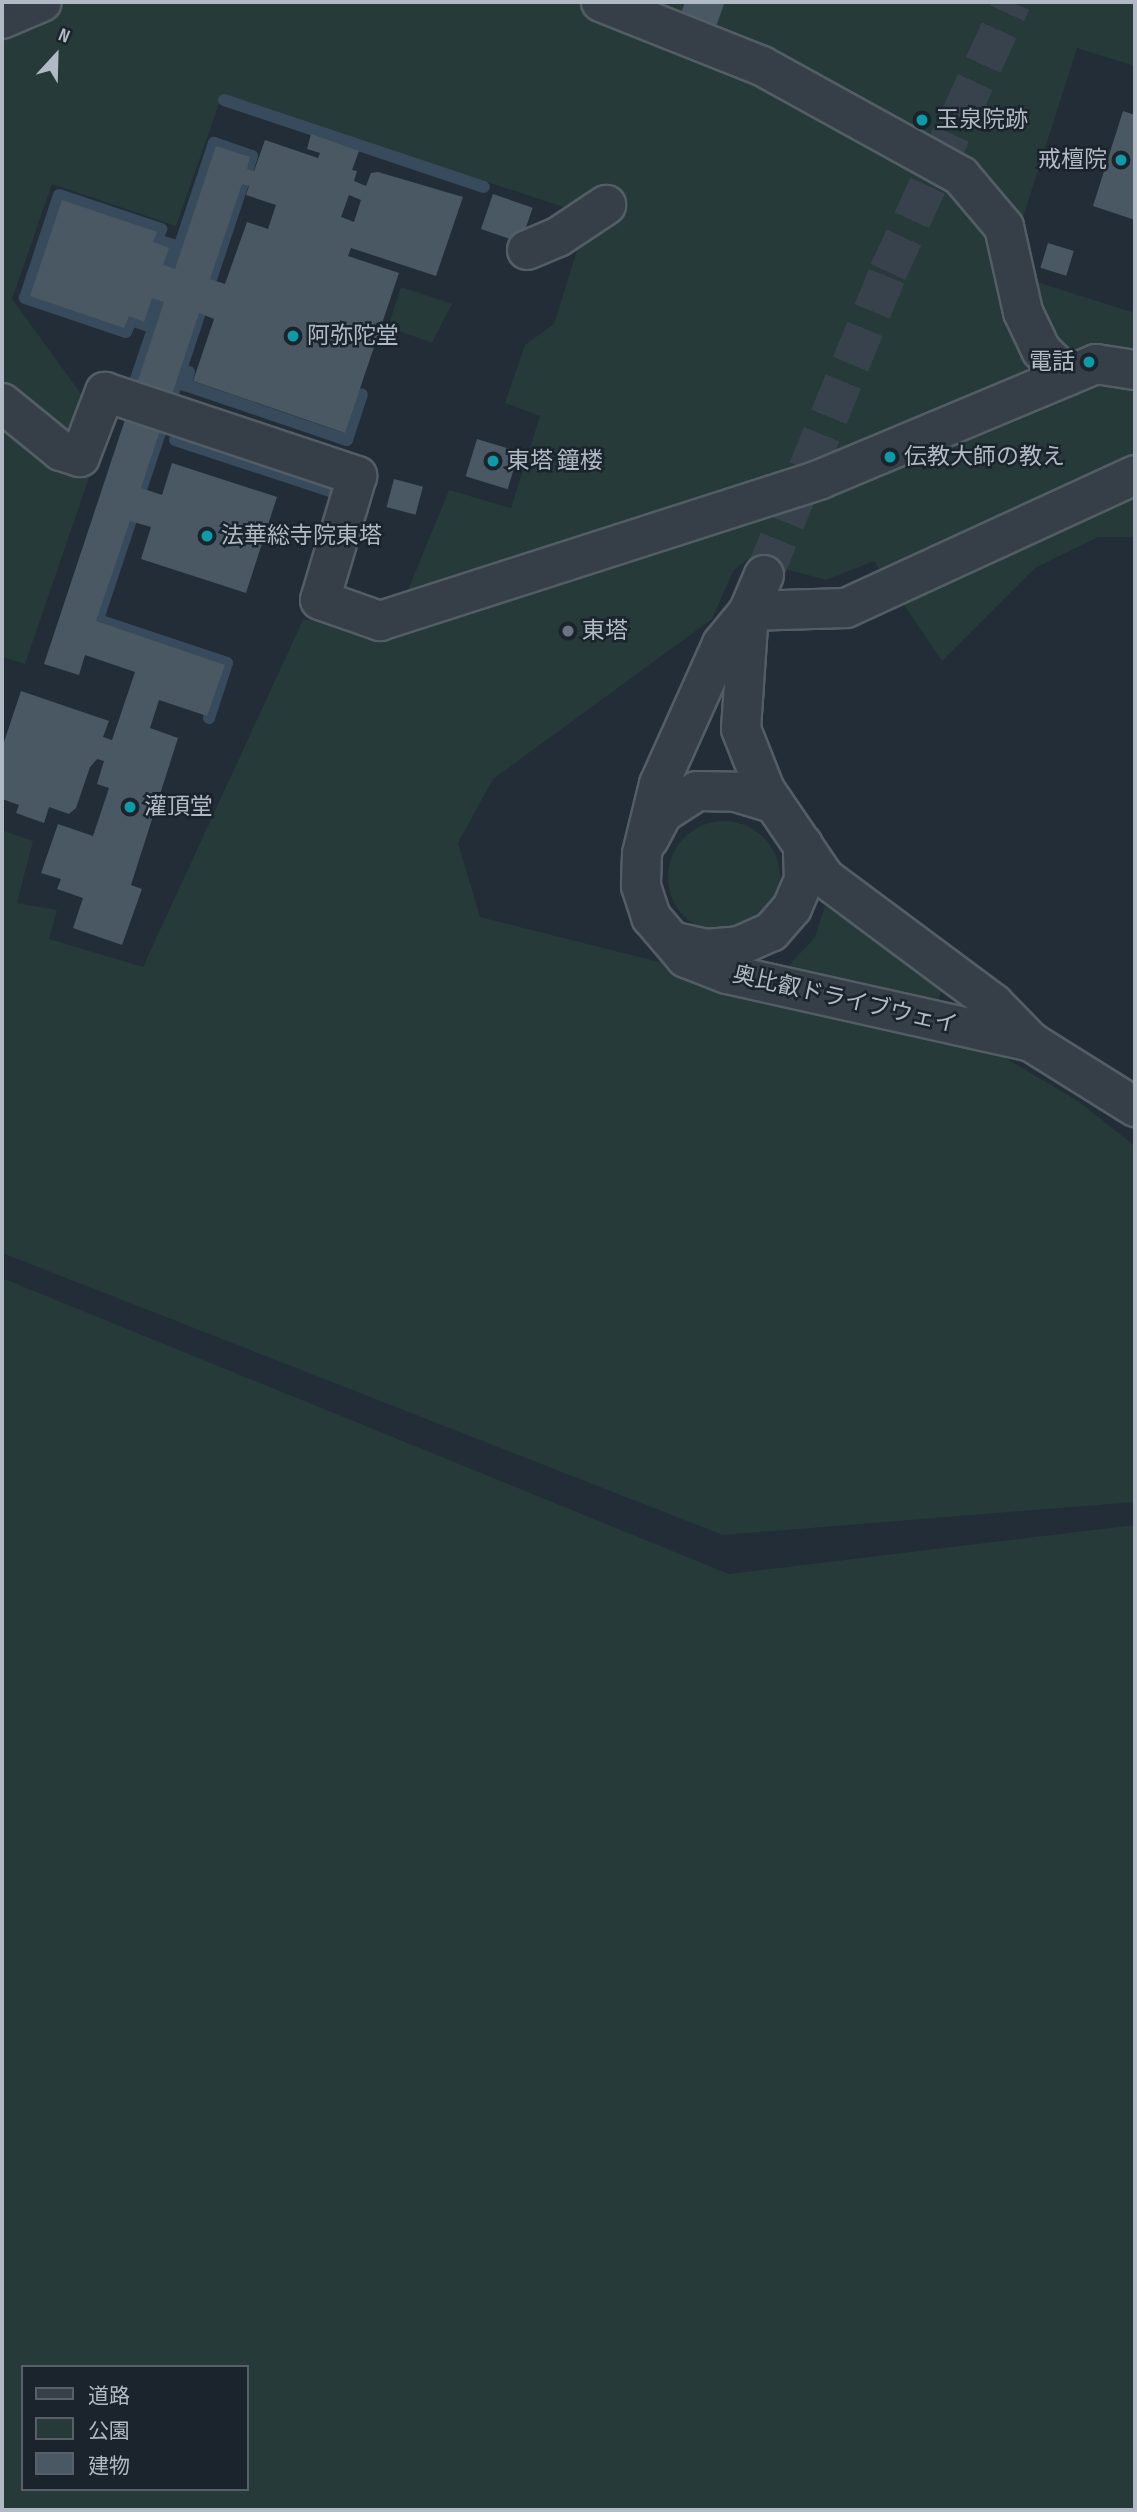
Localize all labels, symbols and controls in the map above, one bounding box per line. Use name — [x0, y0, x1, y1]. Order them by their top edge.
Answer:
north arrow — [21, 21, 91, 91]
text: N — [55, 24, 73, 49]
place label: 玉泉院跡 — [936, 106, 1028, 134]
marker: 玉泉院跡 — [914, 112, 930, 128]
place label: 戒檀院 — [1038, 146, 1107, 174]
marker: 戒檀院 — [1113, 152, 1129, 168]
place label: 阿弥陀堂 — [307, 322, 399, 350]
marker: 阿弥陀堂 — [285, 328, 301, 344]
place label: 電話 — [1029, 348, 1075, 376]
marker: 電話 — [1081, 354, 1097, 370]
place label: 伝教大師の教え — [904, 443, 1065, 471]
place label: 東塔 鐘楼 — [507, 447, 603, 475]
marker: 伝教大師の教え — [882, 449, 898, 465]
marker: 東塔 鐘楼 — [485, 453, 501, 469]
place label: 法華総寺院東塔 — [221, 522, 382, 550]
marker: 法華総寺院東塔 — [199, 528, 215, 544]
place label: 東塔 — [582, 617, 628, 645]
marker: 東塔 — [560, 623, 576, 639]
place label: 灌頂堂 — [144, 793, 213, 821]
marker: 灌頂堂 — [122, 799, 138, 815]
street label: 奥比叡ドライブウェイ — [730, 961, 960, 1039]
legend — [21, 2365, 248, 2491]
text: 道路 — [88, 2384, 130, 2409]
text: 公園 — [88, 2419, 130, 2444]
text: 建物 — [88, 2454, 130, 2479]

